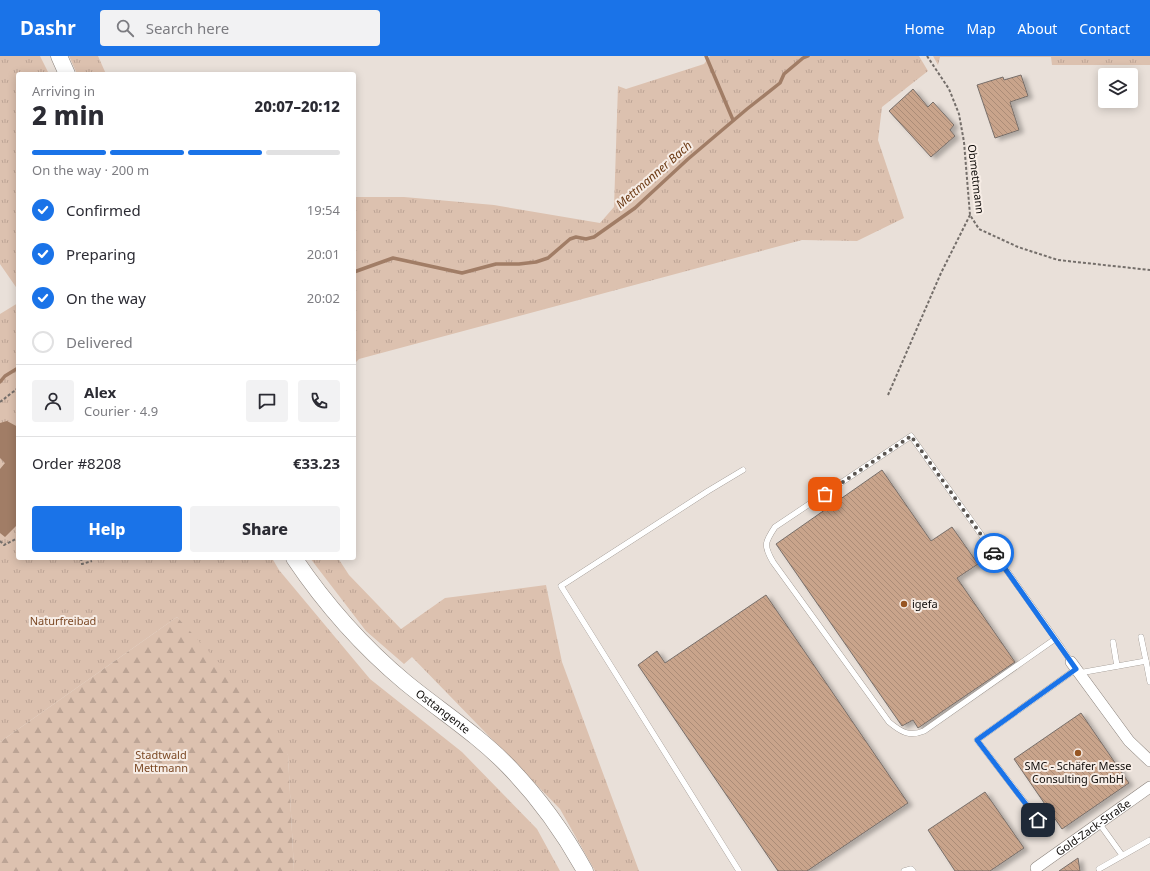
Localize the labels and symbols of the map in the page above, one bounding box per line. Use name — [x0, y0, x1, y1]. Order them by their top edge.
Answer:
water label: Mettmanner Bach — [612, 137, 695, 212]
street label: Obmettmann — [965, 143, 988, 215]
pin — [808, 477, 842, 511]
courier — [974, 533, 1014, 573]
place label: igefa — [912, 596, 938, 611]
marker: igefa — [899, 599, 909, 609]
park label: Naturfreibad — [30, 613, 96, 628]
street label: Osttangente — [413, 685, 474, 737]
park label: Stadtwald Mettmann — [134, 747, 188, 775]
marker: SMC - Schäfer Messe Consulting GmbH — [1073, 748, 1083, 758]
place label: SMC - Schäfer Messe Consulting GmbH — [1025, 758, 1131, 786]
street label: Gold-Zack-Straße — [1052, 795, 1133, 859]
pin — [1021, 803, 1055, 837]

